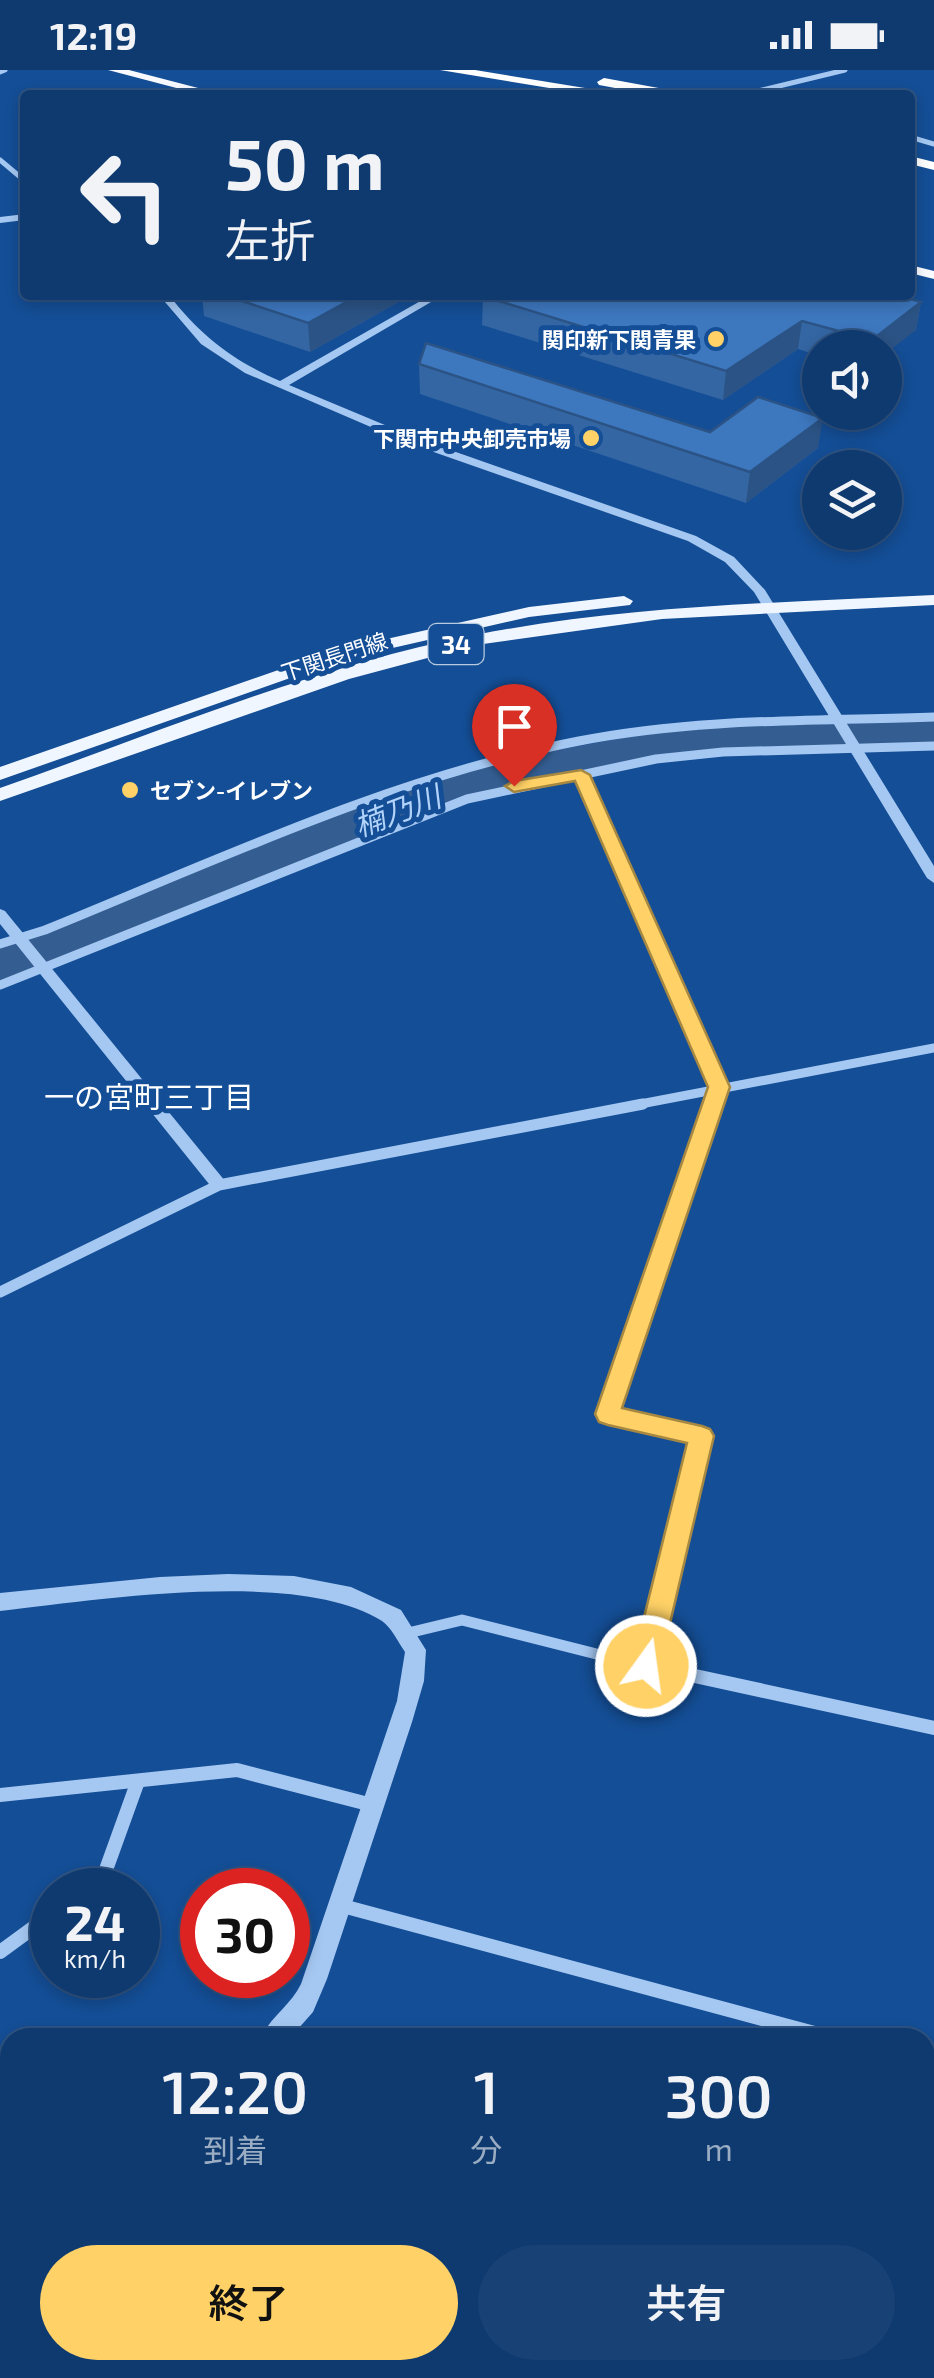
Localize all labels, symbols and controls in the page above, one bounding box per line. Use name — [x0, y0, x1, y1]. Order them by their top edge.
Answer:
text: 12:19 — [50, 12, 137, 58]
text: 50 m — [225, 120, 385, 204]
icon: left — [60, 130, 190, 260]
text: 左折 — [225, 212, 315, 266]
place label: 関印新下関青果 — [542, 326, 696, 352]
marker: 関印新下関青果 — [705, 328, 727, 350]
map controls — [802, 330, 902, 550]
button: sound — [802, 330, 902, 430]
place label: 下関市中央卸売市場 — [373, 425, 571, 451]
marker: 下関市中央卸売市場 — [580, 427, 602, 449]
button: layers — [802, 450, 902, 550]
road number: 34 — [428, 624, 484, 664]
street label: 下関長門線 — [278, 627, 390, 685]
pin — [472, 684, 557, 787]
icon: arrive — [487, 699, 542, 754]
water label: 楠乃川 — [349, 776, 448, 843]
place label: セブン-イレブン — [150, 777, 313, 803]
marker: セブン-イレブン — [119, 779, 141, 801]
district label: 一の宮町三丁目 — [44, 1078, 254, 1114]
position arrow — [594, 1614, 698, 1718]
speed limit sign: 30 — [180, 1868, 310, 1998]
text: 24 — [65, 1891, 125, 1951]
text: km/h — [64, 1943, 126, 1973]
text: 12:20 — [162, 2054, 308, 2126]
text: 1 — [474, 2054, 499, 2126]
text: 300 — [665, 2058, 773, 2130]
text: m — [705, 2129, 733, 2167]
text: 到着 — [203, 2130, 267, 2168]
text: 分 — [470, 2130, 502, 2168]
button: 終了 — [40, 2245, 458, 2360]
button: 共有 — [478, 2245, 895, 2360]

